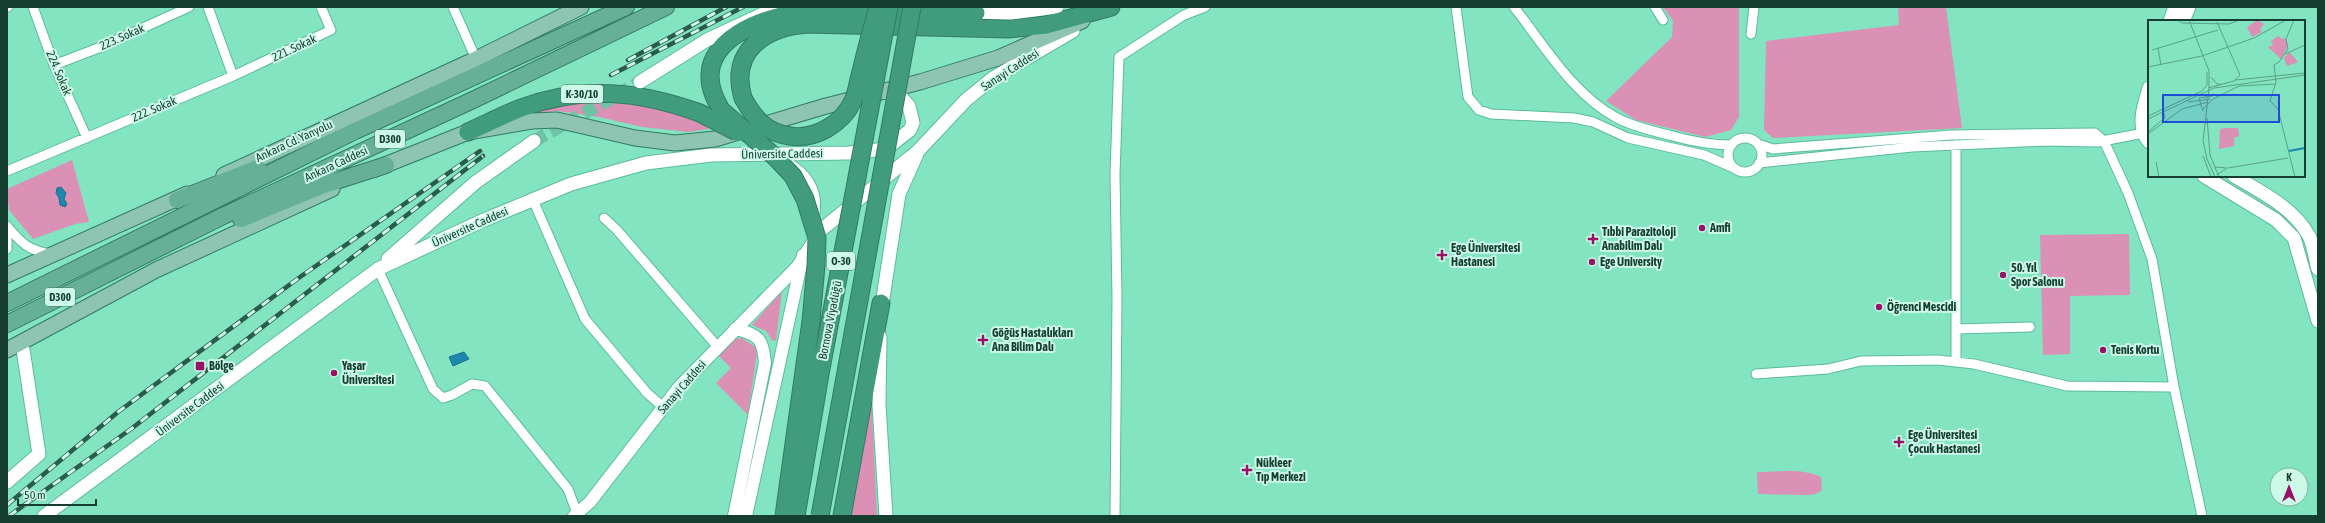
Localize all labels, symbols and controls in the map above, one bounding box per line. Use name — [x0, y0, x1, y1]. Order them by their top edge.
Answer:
inset map — [2148, 20, 2305, 177]
street label: 223. Sokak — [97, 21, 147, 53]
street label: 221. Sokak — [270, 31, 319, 64]
street label: Sanayi Caddesi — [978, 46, 1042, 94]
street label: 224. Sokak — [43, 48, 75, 98]
road number: K-30/10 — [561, 85, 603, 103]
street label: 222. Sokak — [129, 93, 179, 125]
street label: Ankara Cd. Yanyolu — [253, 117, 335, 165]
road number: D300 — [375, 130, 405, 148]
street label: Ankara Caddesi — [302, 143, 370, 185]
street label: Üniversite Caddesi — [741, 146, 823, 162]
street label: Üniversite Caddesi — [430, 204, 510, 250]
place label: Amfi — [1709, 221, 1731, 235]
marker: Amfi — [1697, 223, 1707, 233]
place label: Tıbbi Parazitoloji Anabilim Dalı — [1601, 225, 1676, 253]
marker: Tıbbi Parazitoloji Anabilim Dalı — [1587, 233, 1599, 245]
place label: Ege Üniversitesi Hastanesi — [1451, 240, 1521, 269]
marker: Ege Üniversitesi Hastanesi — [1436, 249, 1448, 261]
road number: O-30 — [827, 252, 855, 270]
place label: Ege University — [1600, 255, 1662, 269]
marker: Ege University — [1587, 257, 1597, 267]
place label: 50. Yıl Spor Salonu — [2011, 261, 2064, 289]
marker: 50. Yıl Spor Salonu — [1998, 270, 2008, 280]
street label: Bornova Viyadüğü — [816, 279, 845, 360]
road number: D300 — [45, 288, 75, 306]
place label: Öğrenci Mescidi — [1887, 299, 1956, 314]
marker: Öğrenci Mescidi — [1874, 302, 1884, 312]
place label: Göğüs Hastalıkları Ana Bilim Dalı — [991, 326, 1073, 354]
marker: Göğüs Hastalıkları Ana Bilim Dalı — [977, 334, 989, 346]
place label: Tenis Kortu — [2111, 343, 2160, 357]
marker: Tenis Kortu — [2098, 345, 2108, 355]
street label: Sanayi Caddesi — [655, 357, 709, 417]
place label: Bölge — [209, 359, 234, 373]
place label: Yaşar Üniversitesi — [341, 359, 394, 387]
marker: Bölge — [194, 360, 206, 372]
marker: Yaşar Üniversitesi — [329, 368, 339, 378]
street label: Üniversite Caddesi — [153, 379, 227, 439]
place label: Ege Üniversitesi Çocuk Hastanesi — [1908, 427, 1981, 456]
marker: Ege Üniversitesi Çocuk Hastanesi — [1893, 436, 1905, 448]
place label: Nükleer Tıp Merkezi — [1256, 456, 1306, 484]
marker: Nükleer Tıp Merkezi — [1241, 464, 1253, 476]
north arrow — [2269, 467, 2309, 507]
text: K — [2286, 471, 2292, 483]
scale bar — [18, 481, 96, 507]
text: 50 m — [24, 488, 46, 502]

